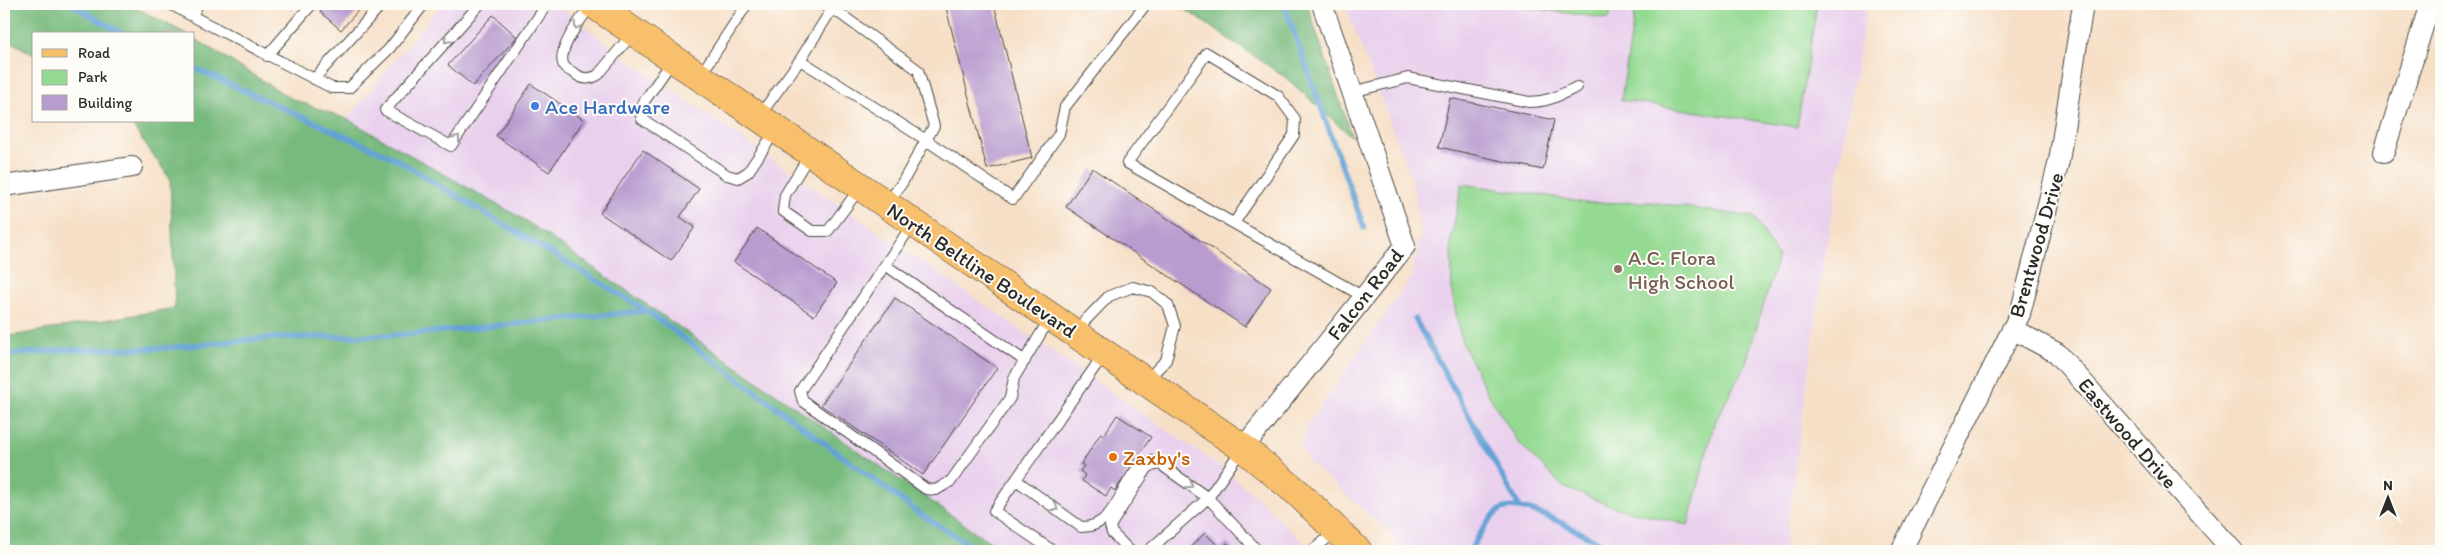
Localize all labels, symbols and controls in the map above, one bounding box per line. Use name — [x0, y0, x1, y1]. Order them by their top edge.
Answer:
one-way arrow — [574, 21, 583, 30]
legend — [32, 32, 195, 122]
one-way arrow — [444, 35, 453, 44]
text: Road — [78, 44, 111, 62]
text: Park — [78, 68, 108, 86]
text: Building — [78, 94, 132, 112]
place label: Ace Hardware — [545, 94, 670, 119]
marker: Ace Hardware — [529, 100, 541, 112]
one-way arrow — [451, 134, 460, 143]
street label: Brentwood Drive — [2003, 169, 2069, 321]
street label: North Beltline Boulevard — [882, 197, 1082, 343]
street label: Falcon Road — [1321, 243, 1409, 345]
place label: A.C. Flora High School — [1628, 245, 1735, 294]
marker: A.C. Flora High School — [1612, 263, 1624, 275]
street label: Eastwood Drive — [2073, 373, 2183, 494]
place label: Zaxby's — [1123, 445, 1190, 470]
marker: Zaxby's — [1107, 451, 1119, 463]
north arrow — [2362, 472, 2412, 522]
text: N — [2383, 477, 2393, 494]
one-way arrow — [1184, 479, 1194, 488]
one-way arrow — [1049, 502, 1059, 511]

